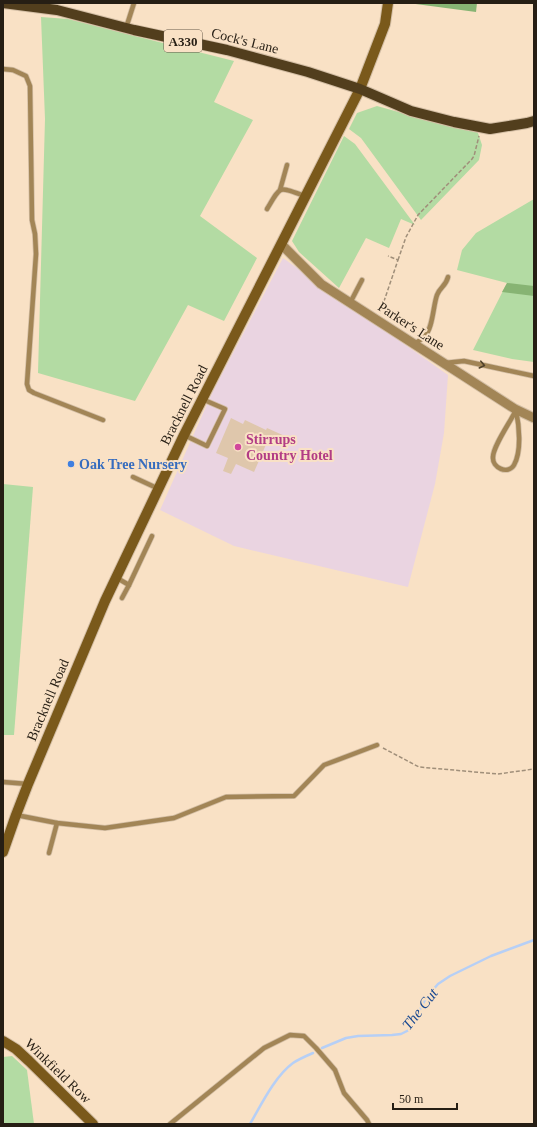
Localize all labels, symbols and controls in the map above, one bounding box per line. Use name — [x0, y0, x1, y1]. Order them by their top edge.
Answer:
street label: Cock's Lane — [210, 25, 280, 57]
road number: A330 — [164, 30, 202, 52]
street label: Parker's Lane — [375, 299, 447, 353]
one-way arrow — [478, 360, 485, 369]
street label: Bracknell Road — [157, 363, 211, 447]
place label: Stirrups Country Hotel — [246, 432, 333, 463]
marker: Stirrups Country Hotel — [233, 442, 243, 452]
place label: Oak Tree Nursery — [79, 457, 187, 472]
marker: Oak Tree Nursery — [66, 459, 76, 469]
street label: Bracknell Road — [24, 657, 72, 743]
water label: The Cut — [399, 985, 442, 1033]
street label: Winkfield Row — [22, 1036, 95, 1107]
scale bar — [393, 1085, 457, 1111]
text: 50 m — [399, 1092, 424, 1106]

